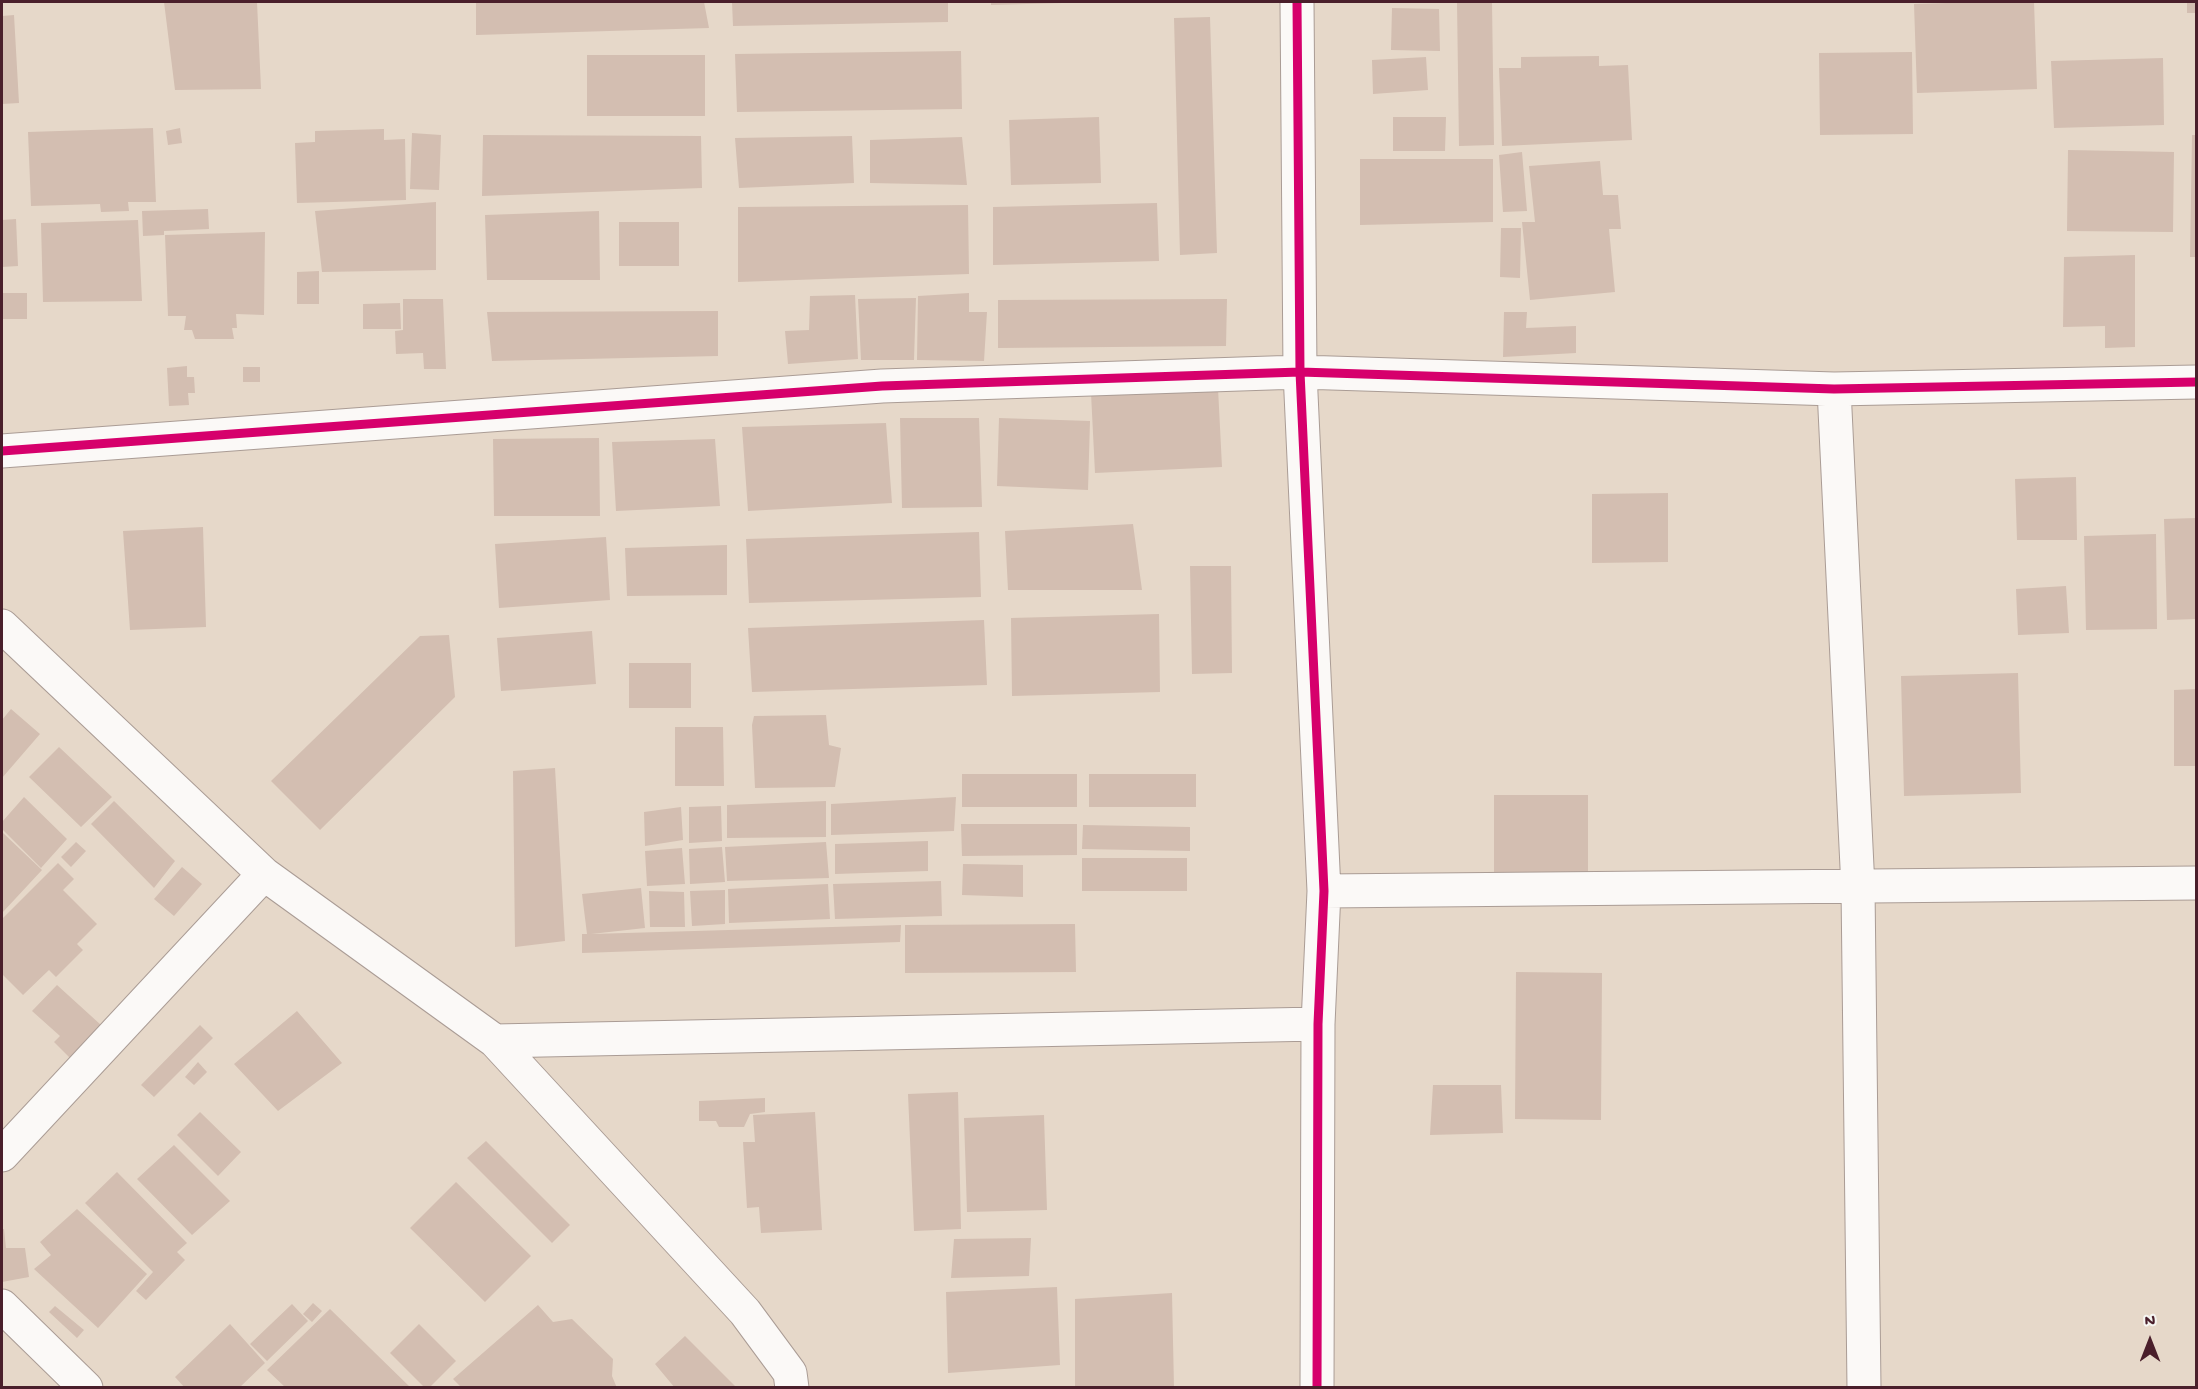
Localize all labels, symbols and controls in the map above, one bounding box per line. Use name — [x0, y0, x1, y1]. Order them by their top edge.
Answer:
north arrow — [2120, 1311, 2180, 1371]
text: N — [2145, 1313, 2155, 1332]

